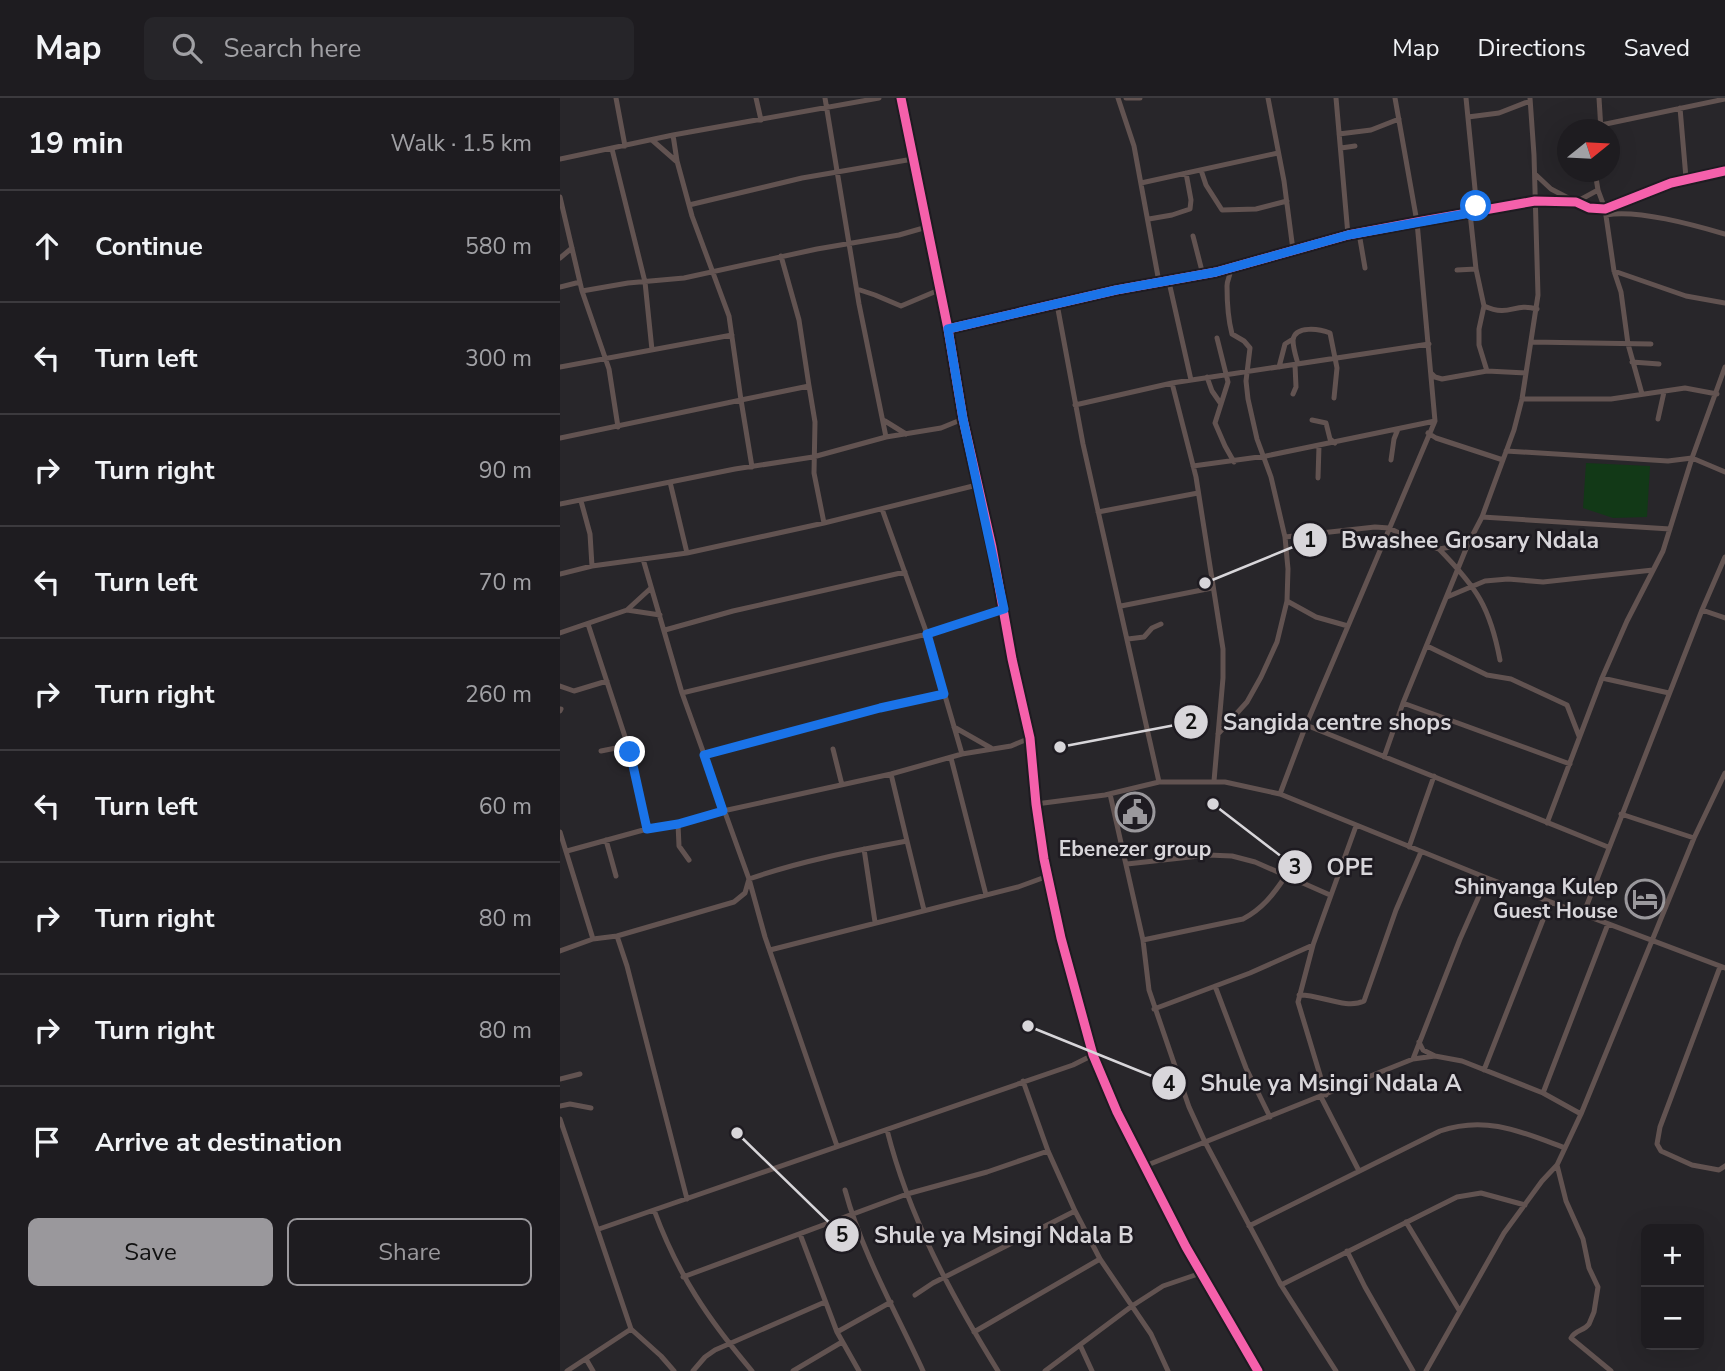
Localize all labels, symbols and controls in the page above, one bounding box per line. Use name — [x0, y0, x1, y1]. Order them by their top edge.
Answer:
search box — [144, 17, 634, 80]
text: Map — [35, 26, 102, 71]
icon: search — [168, 29, 206, 67]
text: Search here — [224, 31, 361, 66]
text: Map — [1392, 32, 1439, 64]
text: Directions — [1477, 32, 1586, 64]
text: Saved — [1624, 32, 1690, 64]
north arrow — [1557, 119, 1620, 182]
text: 19 min — [28, 123, 124, 164]
text: Walk · 1.5 km — [390, 128, 532, 159]
route start — [1460, 190, 1491, 221]
icon: ahead — [28, 227, 66, 265]
text: Continue — [95, 229, 203, 264]
text: 580 m — [465, 231, 532, 262]
icon: left — [28, 339, 66, 377]
text: Turn left — [95, 341, 198, 376]
text: 300 m — [465, 343, 532, 374]
icon: right — [28, 451, 66, 489]
text: Turn right — [95, 453, 214, 488]
text: 90 m — [479, 455, 532, 486]
callout: Bwashee Grosary Ndala — [1292, 518, 1613, 562]
text: Bwashee Grosary Ndala — [1341, 525, 1599, 556]
text: 1 — [1304, 526, 1316, 554]
icon: left — [28, 563, 66, 601]
text: Turn left — [95, 565, 198, 600]
text: 70 m — [479, 567, 532, 598]
icon: right — [28, 675, 66, 713]
text: Turn right — [95, 677, 214, 712]
text: 260 m — [465, 679, 532, 710]
callout: Sangida centre shops — [1174, 700, 1466, 744]
text: Sangida centre shops — [1223, 707, 1451, 738]
text: 2 — [1185, 708, 1197, 736]
route end — [614, 736, 645, 767]
icon: left — [28, 787, 66, 825]
text: Turn left — [95, 789, 198, 824]
text: 60 m — [479, 791, 532, 822]
public building icon: Ebenezer group — [1114, 791, 1156, 833]
place label: Ebenezer group — [1059, 835, 1211, 863]
callout: OPE — [1277, 845, 1387, 889]
text: OPE — [1327, 852, 1373, 883]
text: 3 — [1289, 853, 1301, 881]
place label: Shinyanga Kulep Guest House — [1454, 873, 1618, 925]
hotel icon: Shinyanga Kulep Guest House — [1624, 878, 1666, 920]
icon: right — [28, 899, 66, 937]
text: Turn right — [95, 901, 214, 936]
text: 80 m — [479, 903, 532, 934]
icon: right — [28, 1011, 66, 1049]
text: Turn right — [95, 1013, 214, 1048]
text: 80 m — [479, 1015, 532, 1046]
callout: Shule ya Msingi Ndala A — [1152, 1061, 1476, 1105]
text: Shule ya Msingi Ndala A — [1200, 1068, 1462, 1099]
text: 4 — [1163, 1070, 1176, 1098]
icon: arrive — [28, 1123, 66, 1161]
text: Arrive at destination — [95, 1125, 342, 1160]
callout: Shule ya Msingi Ndala B — [825, 1213, 1148, 1257]
button: Save — [28, 1218, 273, 1286]
button: Share — [287, 1218, 532, 1286]
text: Shule ya Msingi Ndala B — [874, 1220, 1134, 1251]
text: 5 — [836, 1221, 848, 1249]
map controls — [1641, 1224, 1704, 1350]
button: + — [1641, 1224, 1704, 1287]
button: − — [1641, 1287, 1704, 1350]

